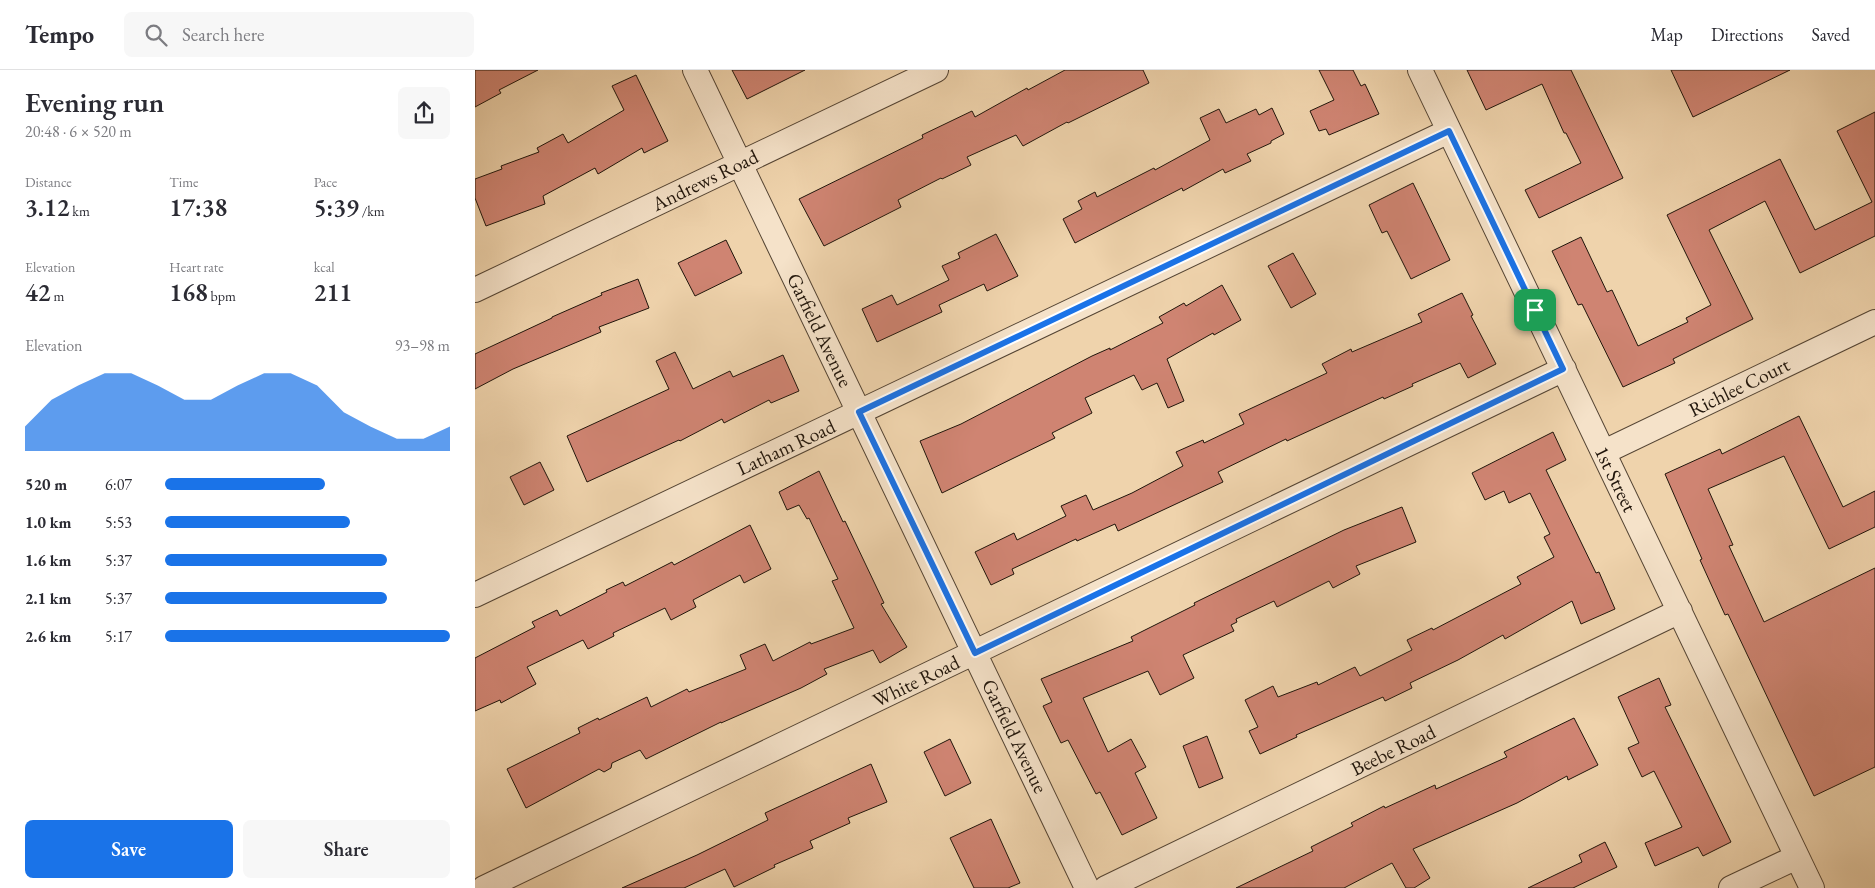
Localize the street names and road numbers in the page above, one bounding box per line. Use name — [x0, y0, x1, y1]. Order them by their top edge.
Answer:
street label: Andrews Road — [647, 143, 763, 217]
street label: Garfield Avenue — [781, 269, 859, 391]
street label: Richlee Court — [1684, 351, 1795, 423]
street label: Latham Road — [733, 413, 840, 481]
street label: 1st Street — [1589, 442, 1643, 517]
street label: White Road — [868, 648, 964, 713]
street label: Garfield Avenue — [976, 675, 1054, 797]
street label: Beebe Road — [1346, 718, 1440, 782]

